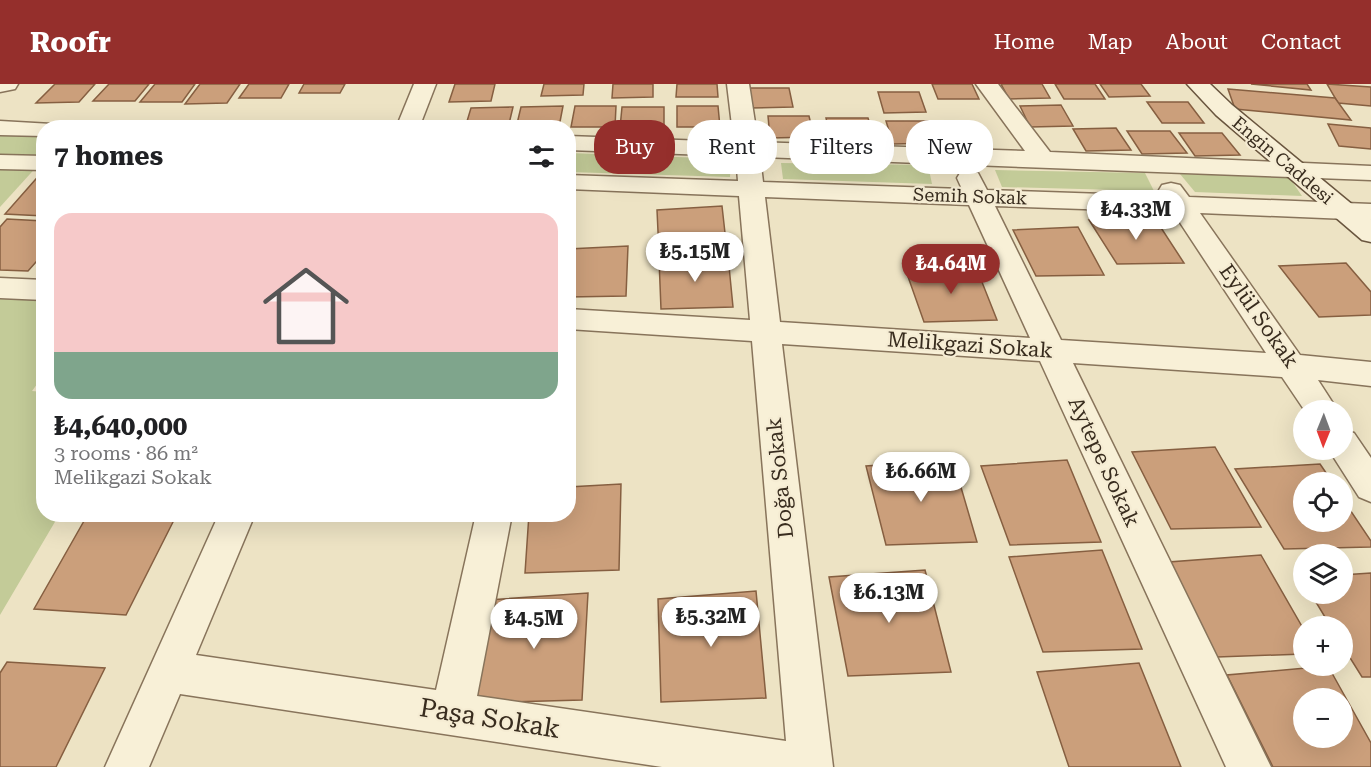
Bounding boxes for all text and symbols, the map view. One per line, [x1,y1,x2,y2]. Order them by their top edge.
text: Roofr [30,26,111,59]
text: Home [994,30,1055,54]
text: Map [1088,30,1133,54]
text: About [1166,30,1228,54]
text: Contact [1261,30,1341,54]
street label: Engin Caddesi [1228,112,1338,208]
chip: Buy [594,120,675,174]
chip: Rent [687,120,777,174]
chip: Filters [789,120,894,174]
chip: New [906,120,993,174]
icon: filters [525,140,558,173]
text: 7 homes [54,141,163,171]
street label: Semih Sokak [913,184,1027,208]
pin: ₺4.33M [1087,190,1185,241]
text: ₺4.33M [1101,197,1171,221]
pin: ₺5.15M [646,232,744,283]
text: ₺5.15M [660,239,730,263]
pin: ₺4.64M [902,244,1000,295]
text: ₺4.64M [916,251,986,275]
icon: home [252,252,360,360]
street label: Eylül Sokak [1215,260,1303,372]
street label: Melikgazi Sokak [886,327,1054,363]
street label: Aytepe Sokak [1063,393,1145,531]
north arrow [1293,400,1353,460]
map controls [1293,400,1353,748]
text: ₺4,640,000 [54,411,187,441]
street label: Doğa Sokak [762,417,798,539]
text: 3 rooms · 86 m² [54,441,198,465]
pin: ₺6.66M [872,452,970,503]
text: ₺6.66M [886,459,956,483]
text: Melikgazi Sokak [54,465,212,489]
button: locate [1293,472,1353,532]
button: layers [1293,544,1353,604]
pin: ₺6.13M [840,573,938,624]
text: ₺6.13M [854,580,924,604]
pin: ₺5.32M [662,597,760,648]
pin: ₺4.5M [492,599,576,650]
text: ₺5.32M [676,604,746,628]
text: ₺4.5M [504,606,564,630]
button: + [1293,616,1353,676]
button: − [1293,688,1353,748]
street label: Paşa Sokak [418,692,562,744]

